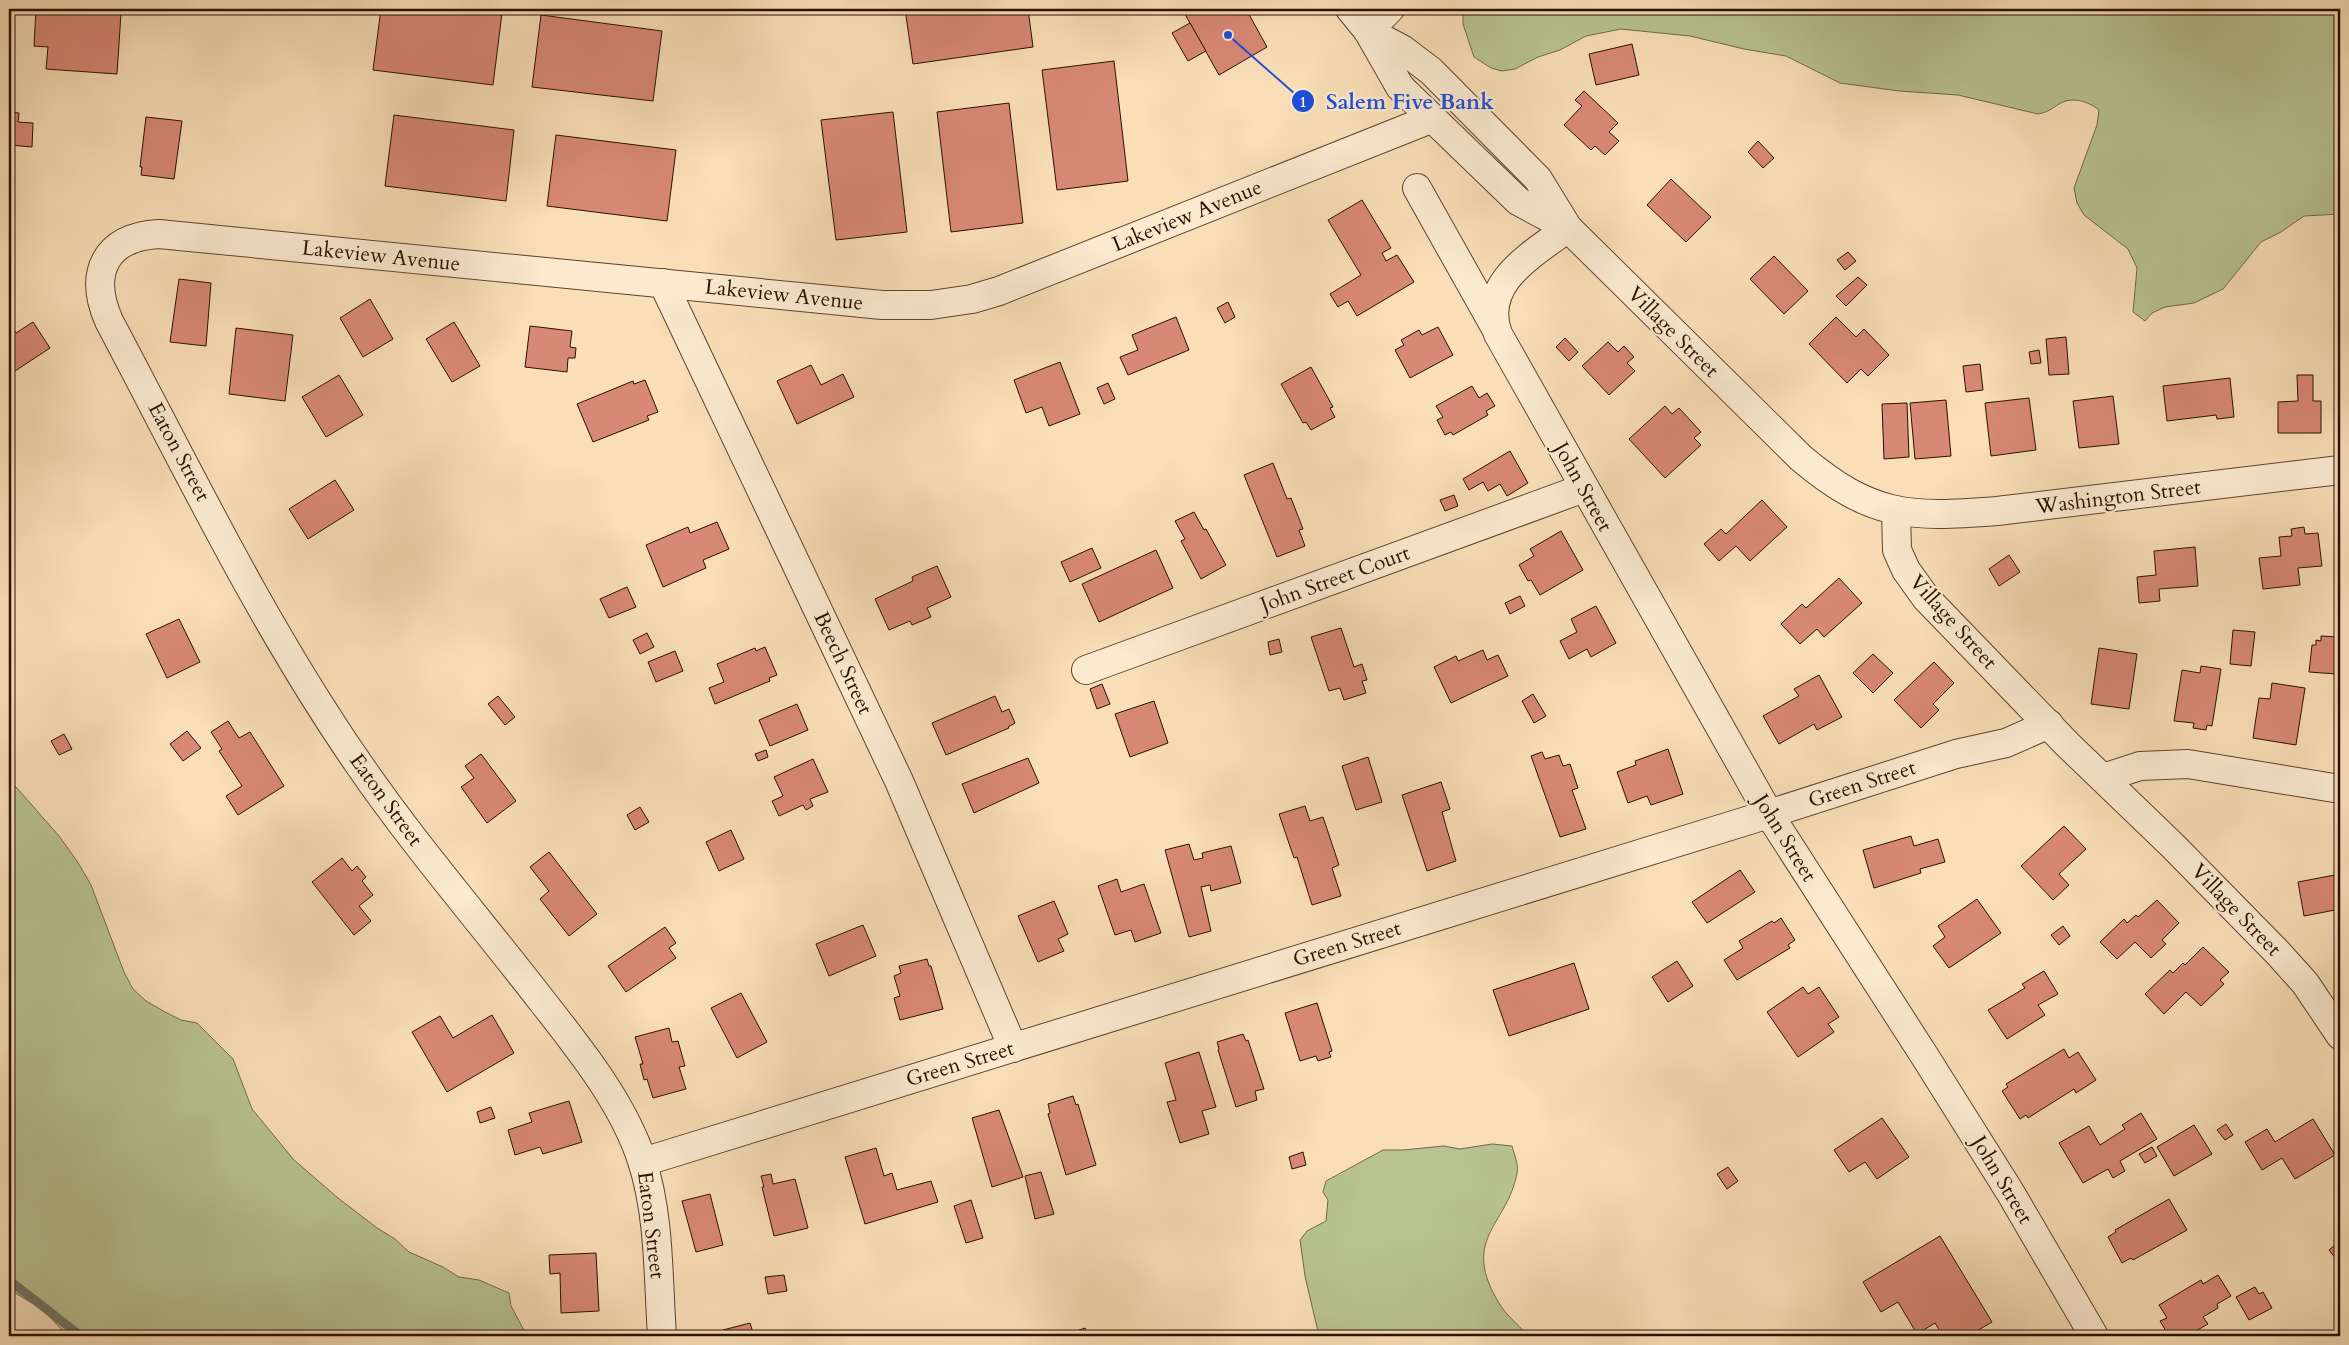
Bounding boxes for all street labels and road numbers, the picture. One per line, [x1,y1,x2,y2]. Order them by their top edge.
street label: Lakeview Avenue [1108,173,1266,259]
street label: Lakeview Avenue [300,233,462,279]
street label: Lakeview Avenue [703,272,865,318]
street label: Village Street [1621,280,1725,384]
street label: Eaton Street [141,397,217,507]
street label: John Street [1545,434,1620,537]
street label: Washington Street [2033,472,2203,522]
street label: John Street Court [1253,538,1414,620]
street label: Village Street [1903,568,2004,676]
street label: Beech Street [806,607,880,720]
street label: Eaton Street [342,748,430,853]
street label: Green Street [1805,753,1920,815]
street label: John Street [1745,786,1823,888]
street label: Village Street [2184,857,2288,963]
street label: Green Street [1289,914,1405,974]
street label: Green Street [902,1034,1018,1094]
street label: John Street [1963,1128,2040,1230]
street label: Eaton Street [630,1170,672,1281]

